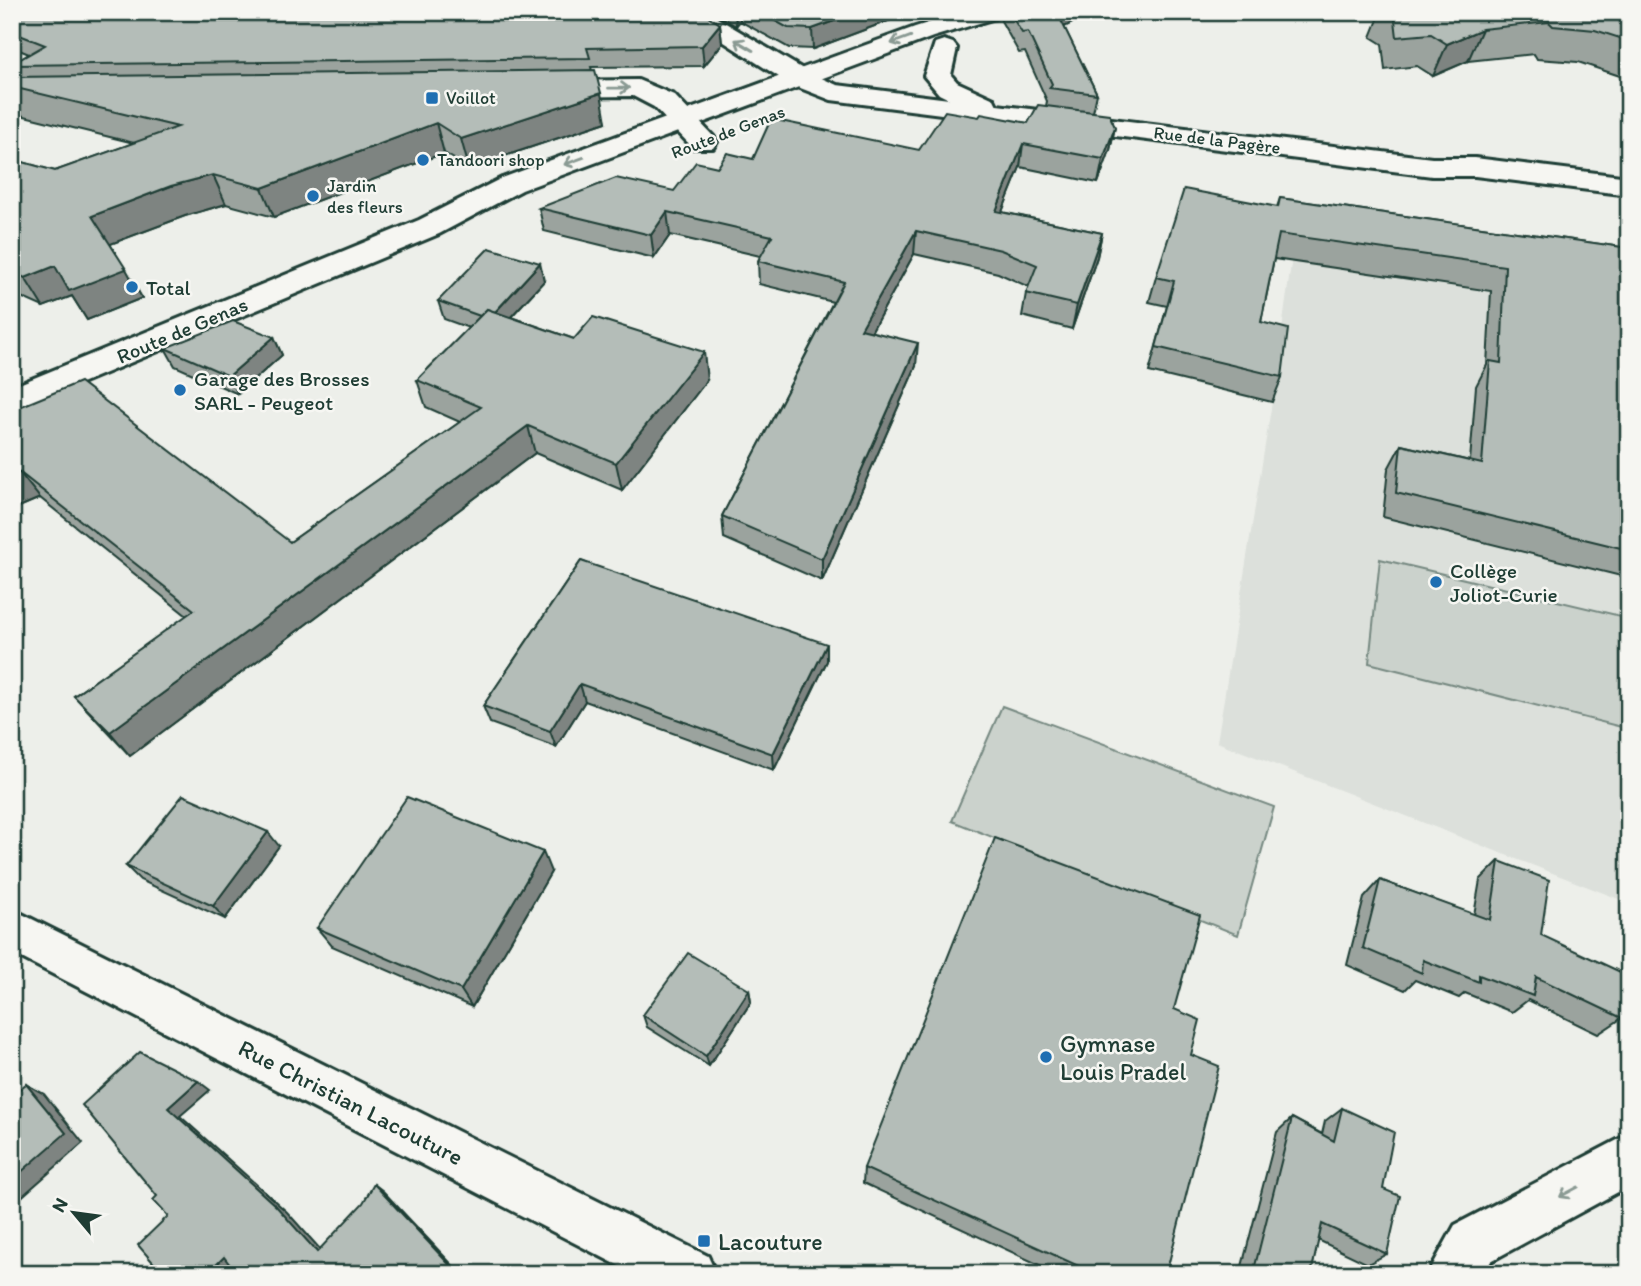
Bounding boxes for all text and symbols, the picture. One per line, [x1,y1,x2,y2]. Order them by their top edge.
one-way arrow [891,35,913,47]
one-way arrow [734,38,754,52]
one-way arrow [608,82,631,95]
place label: Voillot [446,87,496,109]
marker: Voillot [424,90,440,106]
street label: Route de Genas [668,100,788,164]
street label: Rue de la Pagère [1152,121,1282,159]
place label: Tandoori shop [437,149,544,171]
marker: Tandoori shop [415,152,431,168]
one-way arrow [564,156,586,169]
place label: Jardin des fleurs [327,175,403,218]
marker: Jardin des fleurs [305,188,321,204]
place label: Total [146,275,191,300]
marker: Total [124,279,140,295]
street label: Route de Genas [113,291,251,369]
place label: Garage des Brosses SARL - Peugeot [194,366,370,415]
marker: Garage des Brosses SARL - Peugeot [172,382,188,398]
place label: Collège Joliot-Curie [1450,558,1558,607]
marker: Collège Joliot-Curie [1428,574,1444,590]
place label: Gymnase Louis Pradel [1060,1029,1186,1086]
street label: Rue Christian Lacouture [234,1033,468,1171]
marker: Gymnase Louis Pradel [1038,1049,1054,1065]
north arrow [38,1178,108,1248]
one-way arrow [1559,1185,1579,1199]
text: N [46,1194,73,1216]
place label: Lacouture [718,1227,823,1256]
marker: Lacouture [696,1233,712,1249]

